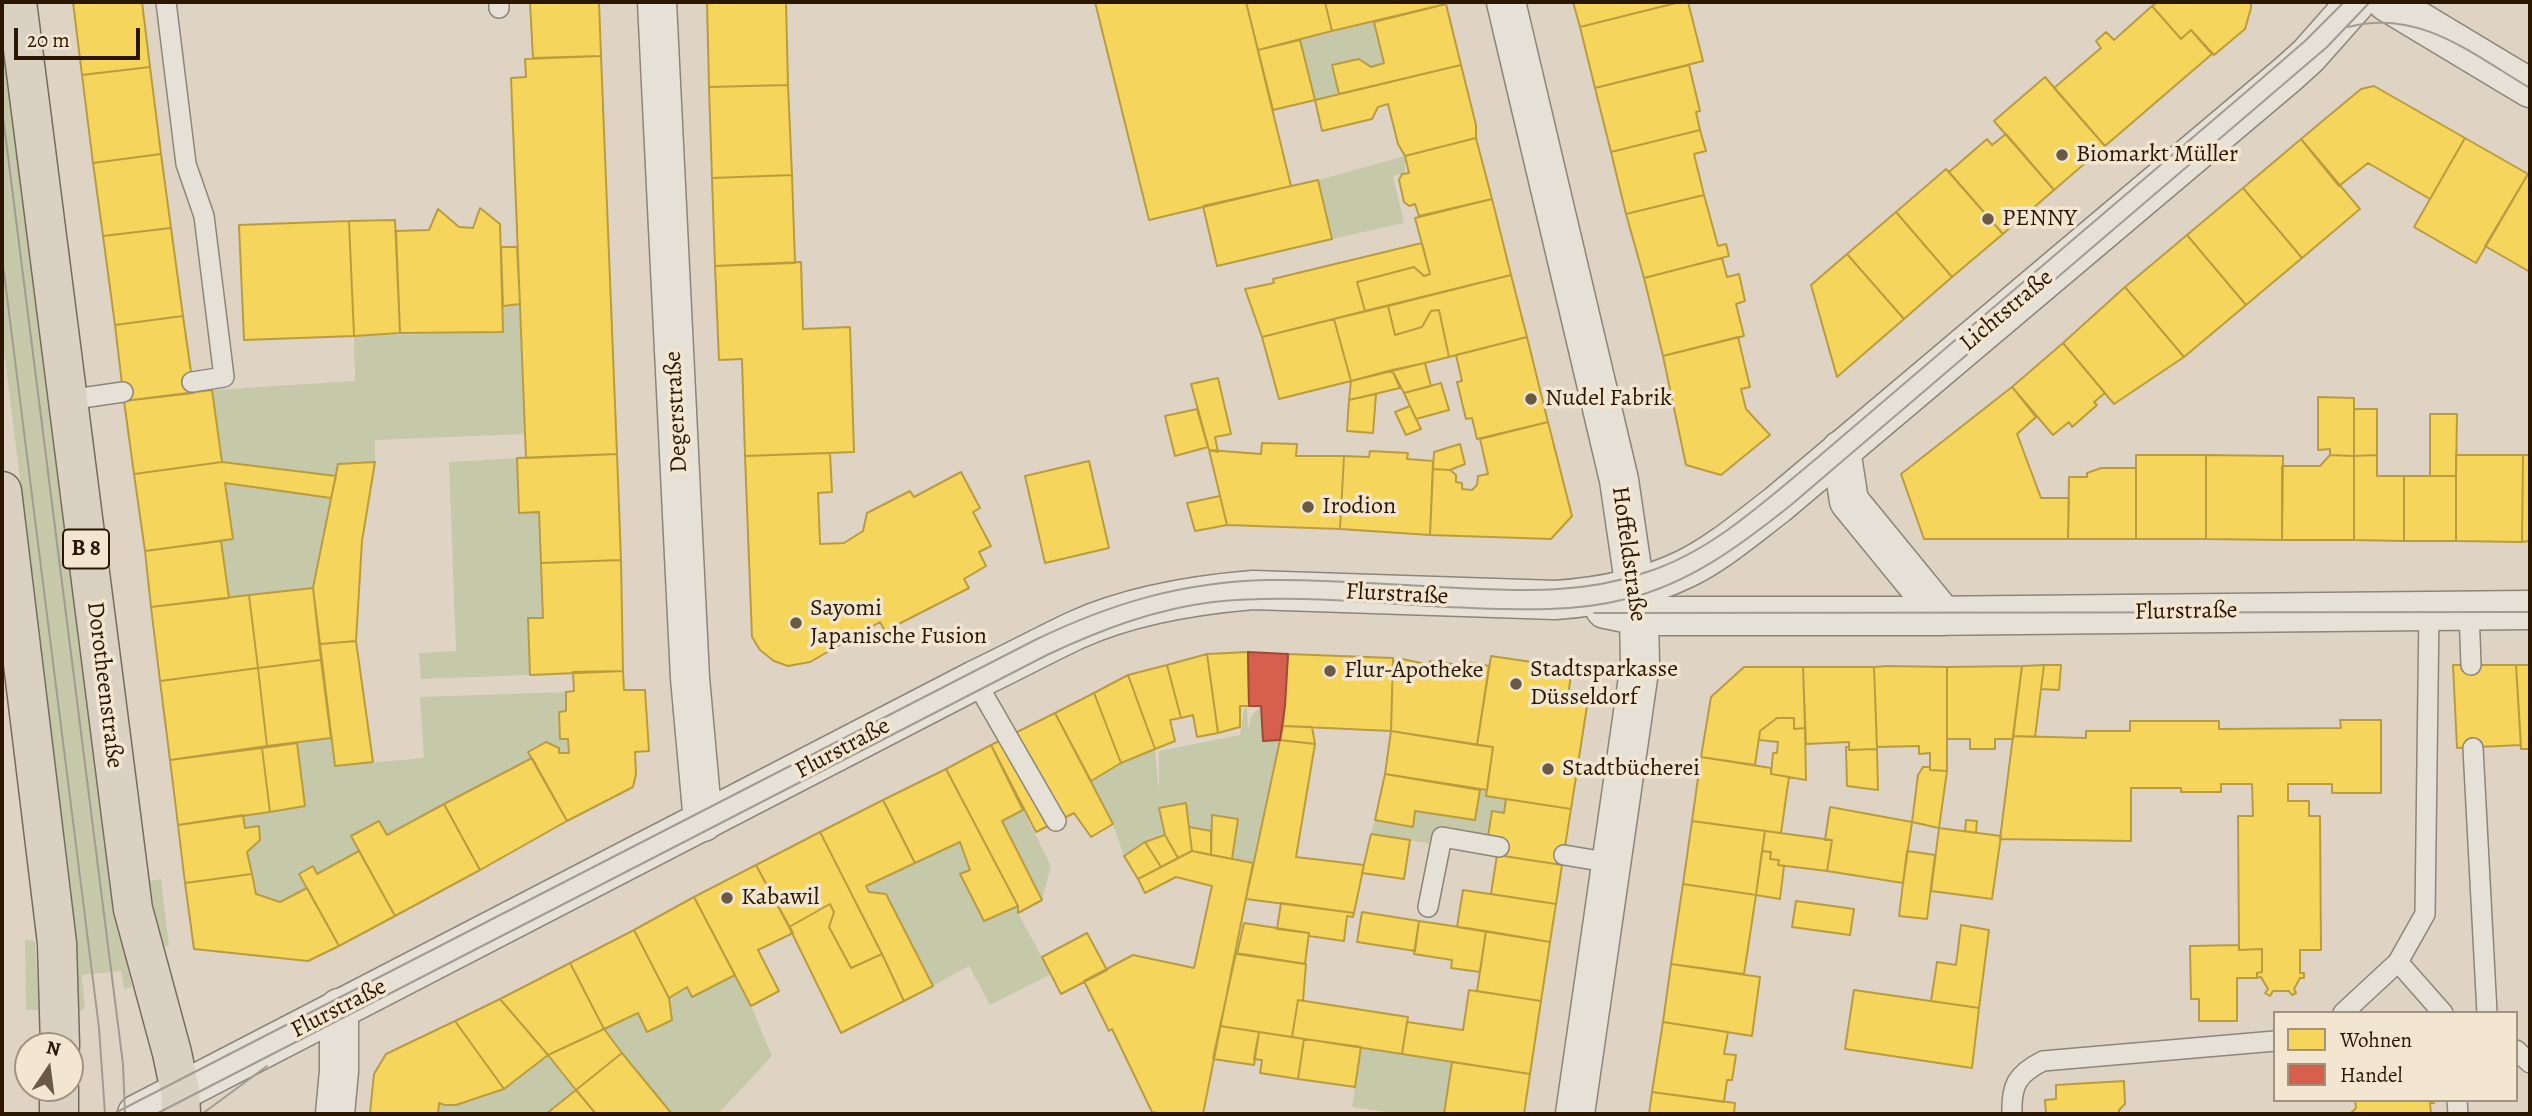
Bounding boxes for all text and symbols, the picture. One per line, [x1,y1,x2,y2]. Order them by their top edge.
scale bar [18,14,144,58]
text: 20 m [27,26,70,54]
place label: Biomarkt Müller [2076,141,2238,169]
marker: Biomarkt Müller [2054,147,2070,163]
place label: PENNY [2002,205,2077,233]
marker: PENNY [1980,211,1996,227]
street label: Lichtstraße [1955,264,2059,358]
street label: Degerstraße [659,350,695,474]
place label: Nudel Fabrik [1545,385,1672,413]
marker: Nudel Fabrik [1523,391,1539,407]
street label: Hoffeldstraße [1604,484,1652,624]
place label: Irodion [1322,493,1396,521]
marker: Irodion [1300,499,1316,515]
road number: B 8 [63,530,109,568]
street label: Flurstraße [1345,578,1449,612]
place label: Sayomi Japanische Fusion [810,595,987,651]
street label: Flurstraße [2134,597,2238,627]
street label: Dorotheenstraße [79,600,129,770]
marker: Sayomi Japanische Fusion [788,615,804,631]
place label: Stadtsparkasse Düsseldorf [1530,656,1678,712]
place label: Flur-Apotheke [1344,657,1484,685]
marker: Flur-Apotheke [1322,663,1338,679]
marker: Stadtsparkasse Düsseldorf [1508,676,1524,692]
street label: Flurstraße [791,712,895,786]
place label: Stadtbücherei [1562,755,1700,783]
marker: Stadtbücherei [1540,761,1556,777]
place label: Kabawil [741,884,819,912]
marker: Kabawil [719,890,735,906]
street label: Flurstraße [287,973,391,1045]
legend [2273,1011,2518,1102]
text: Wohnen [2340,1026,2412,1054]
north arrow [14,1032,84,1102]
text: N [44,1034,63,1063]
text: Handel [2340,1061,2403,1089]

